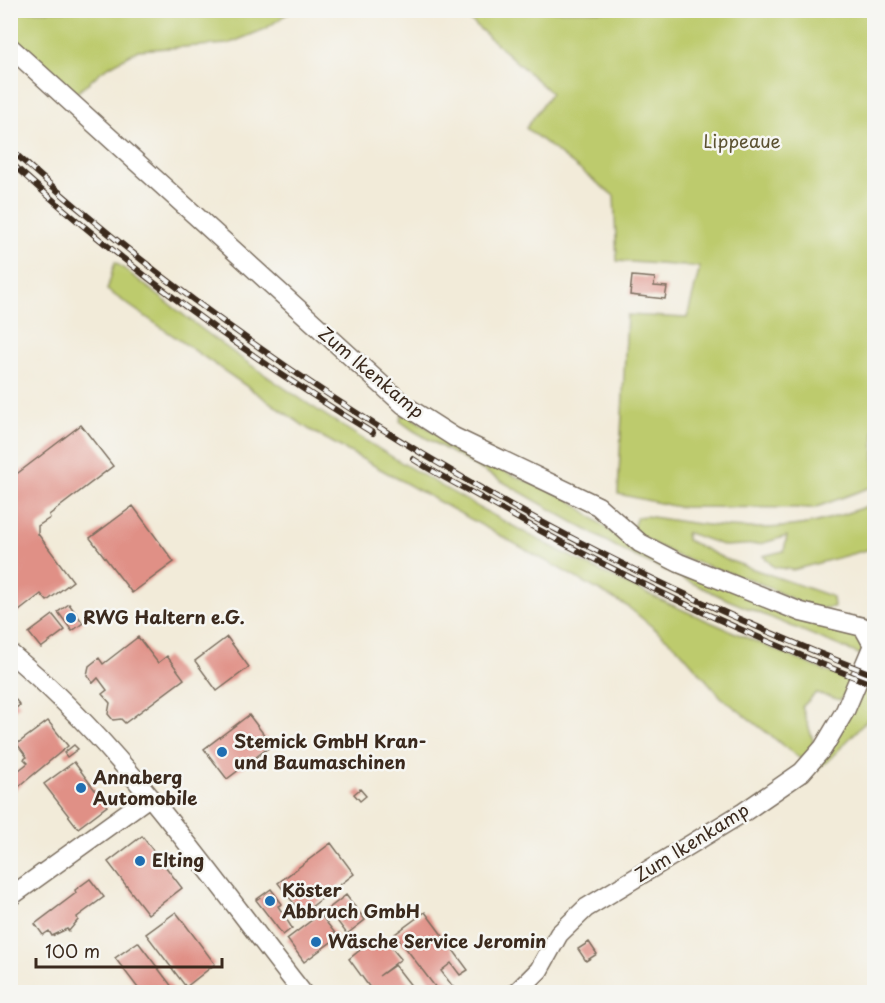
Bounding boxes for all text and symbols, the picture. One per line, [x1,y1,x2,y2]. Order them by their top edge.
park label: Lippeaue [703,127,781,154]
street label: Zum Ikenkamp [313,320,431,424]
place label: RWG Haltern e.G. [83,603,245,630]
marker: RWG Haltern e.G. [64,611,78,625]
place label: Stemick GmbH Kran- und Baumaschinen [234,727,427,775]
marker: Stemick GmbH Kran- und Baumaschinen [215,745,229,759]
place label: Annaberg Automobile [92,763,197,811]
marker: Annaberg Automobile [74,781,88,795]
street label: Zum Ikenkamp [629,796,754,888]
place label: Elting [152,846,204,873]
marker: Elting [133,854,147,868]
place label: Köster Abbruch GmbH [281,876,420,924]
marker: Köster Abbruch GmbH [263,894,277,908]
place label: Wäsche Service Jeromin [328,927,546,954]
scale bar [36,931,222,969]
marker: Wäsche Service Jeromin [309,935,323,949]
text: 100 m [45,937,100,964]

